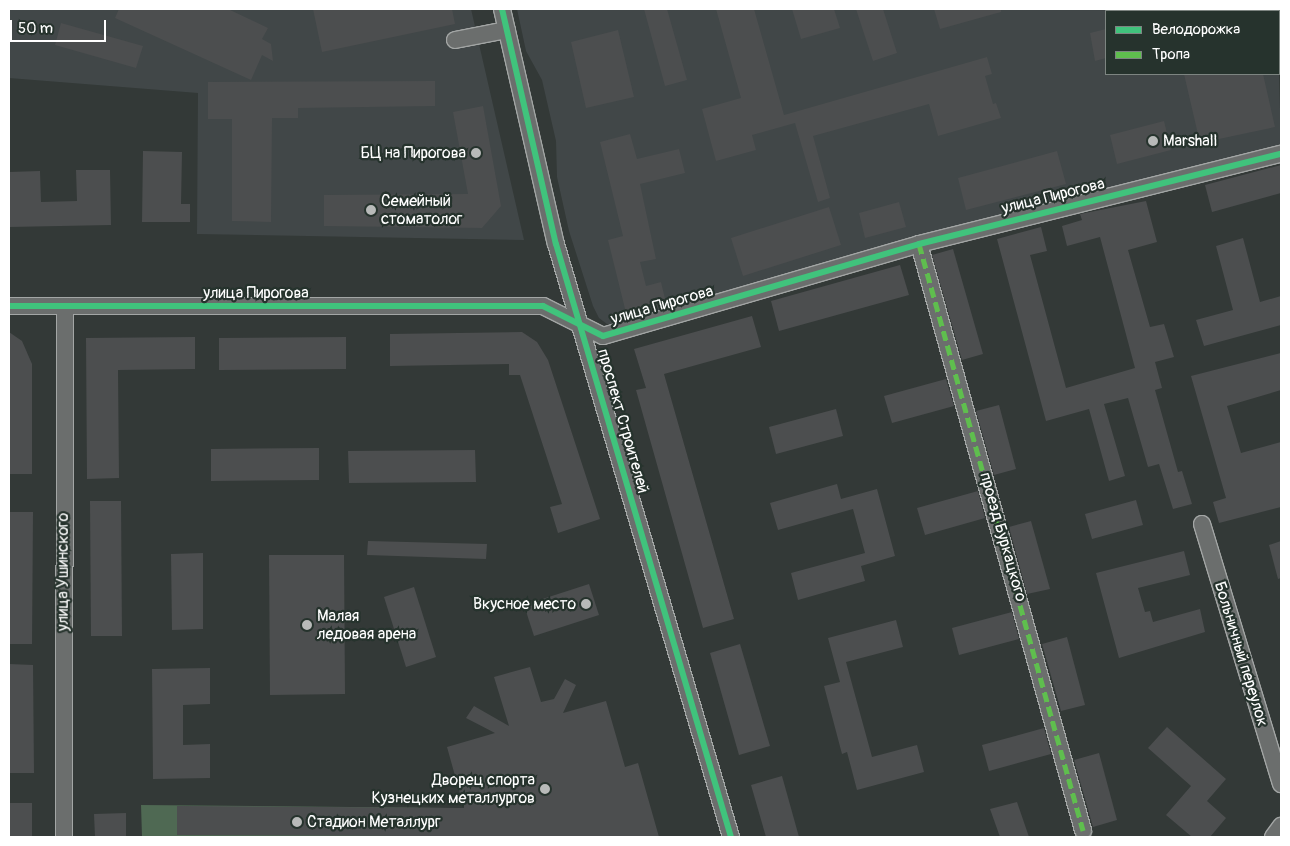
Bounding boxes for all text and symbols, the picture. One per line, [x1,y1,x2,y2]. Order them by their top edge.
scale bar [12,10,109,42]
legend [1105,10,1280,75]
text: 50 m [18,19,53,38]
text: Велодорожка [1152,20,1240,39]
text: Тропа [1152,45,1190,64]
place label: Marshall [1163,131,1217,151]
marker: Marshall [1147,135,1159,147]
place label: БЦ на Пирогова [360,143,466,163]
marker: БЦ на Пирогова [470,147,482,159]
street label: улица Пирогова [999,174,1107,218]
place label: Семейный стоматолог [381,191,462,229]
marker: Семейный стоматолог [365,204,377,216]
street label: улица Пирогова [609,281,715,329]
street label: улица Пирогова [203,283,309,303]
street label: проспект Строителей [593,347,653,495]
street label: проезд Буркацкого [975,470,1031,604]
street label: улица Ушинского [53,513,73,631]
street label: Больничный переулок [1210,579,1272,729]
place label: Вкусное место [473,594,576,614]
marker: Вкусное место [580,598,592,610]
place label: Малая ледовая арена [317,606,416,644]
marker: Малая ледовая арена [301,619,313,631]
place label: Дворец спорта Кузнецких металлургов [371,770,535,808]
marker: Дворец спорта Кузнецких металлургов [539,783,551,795]
place label: Стадион Металлург [307,812,441,832]
marker: Стадион Металлург [291,816,303,828]

